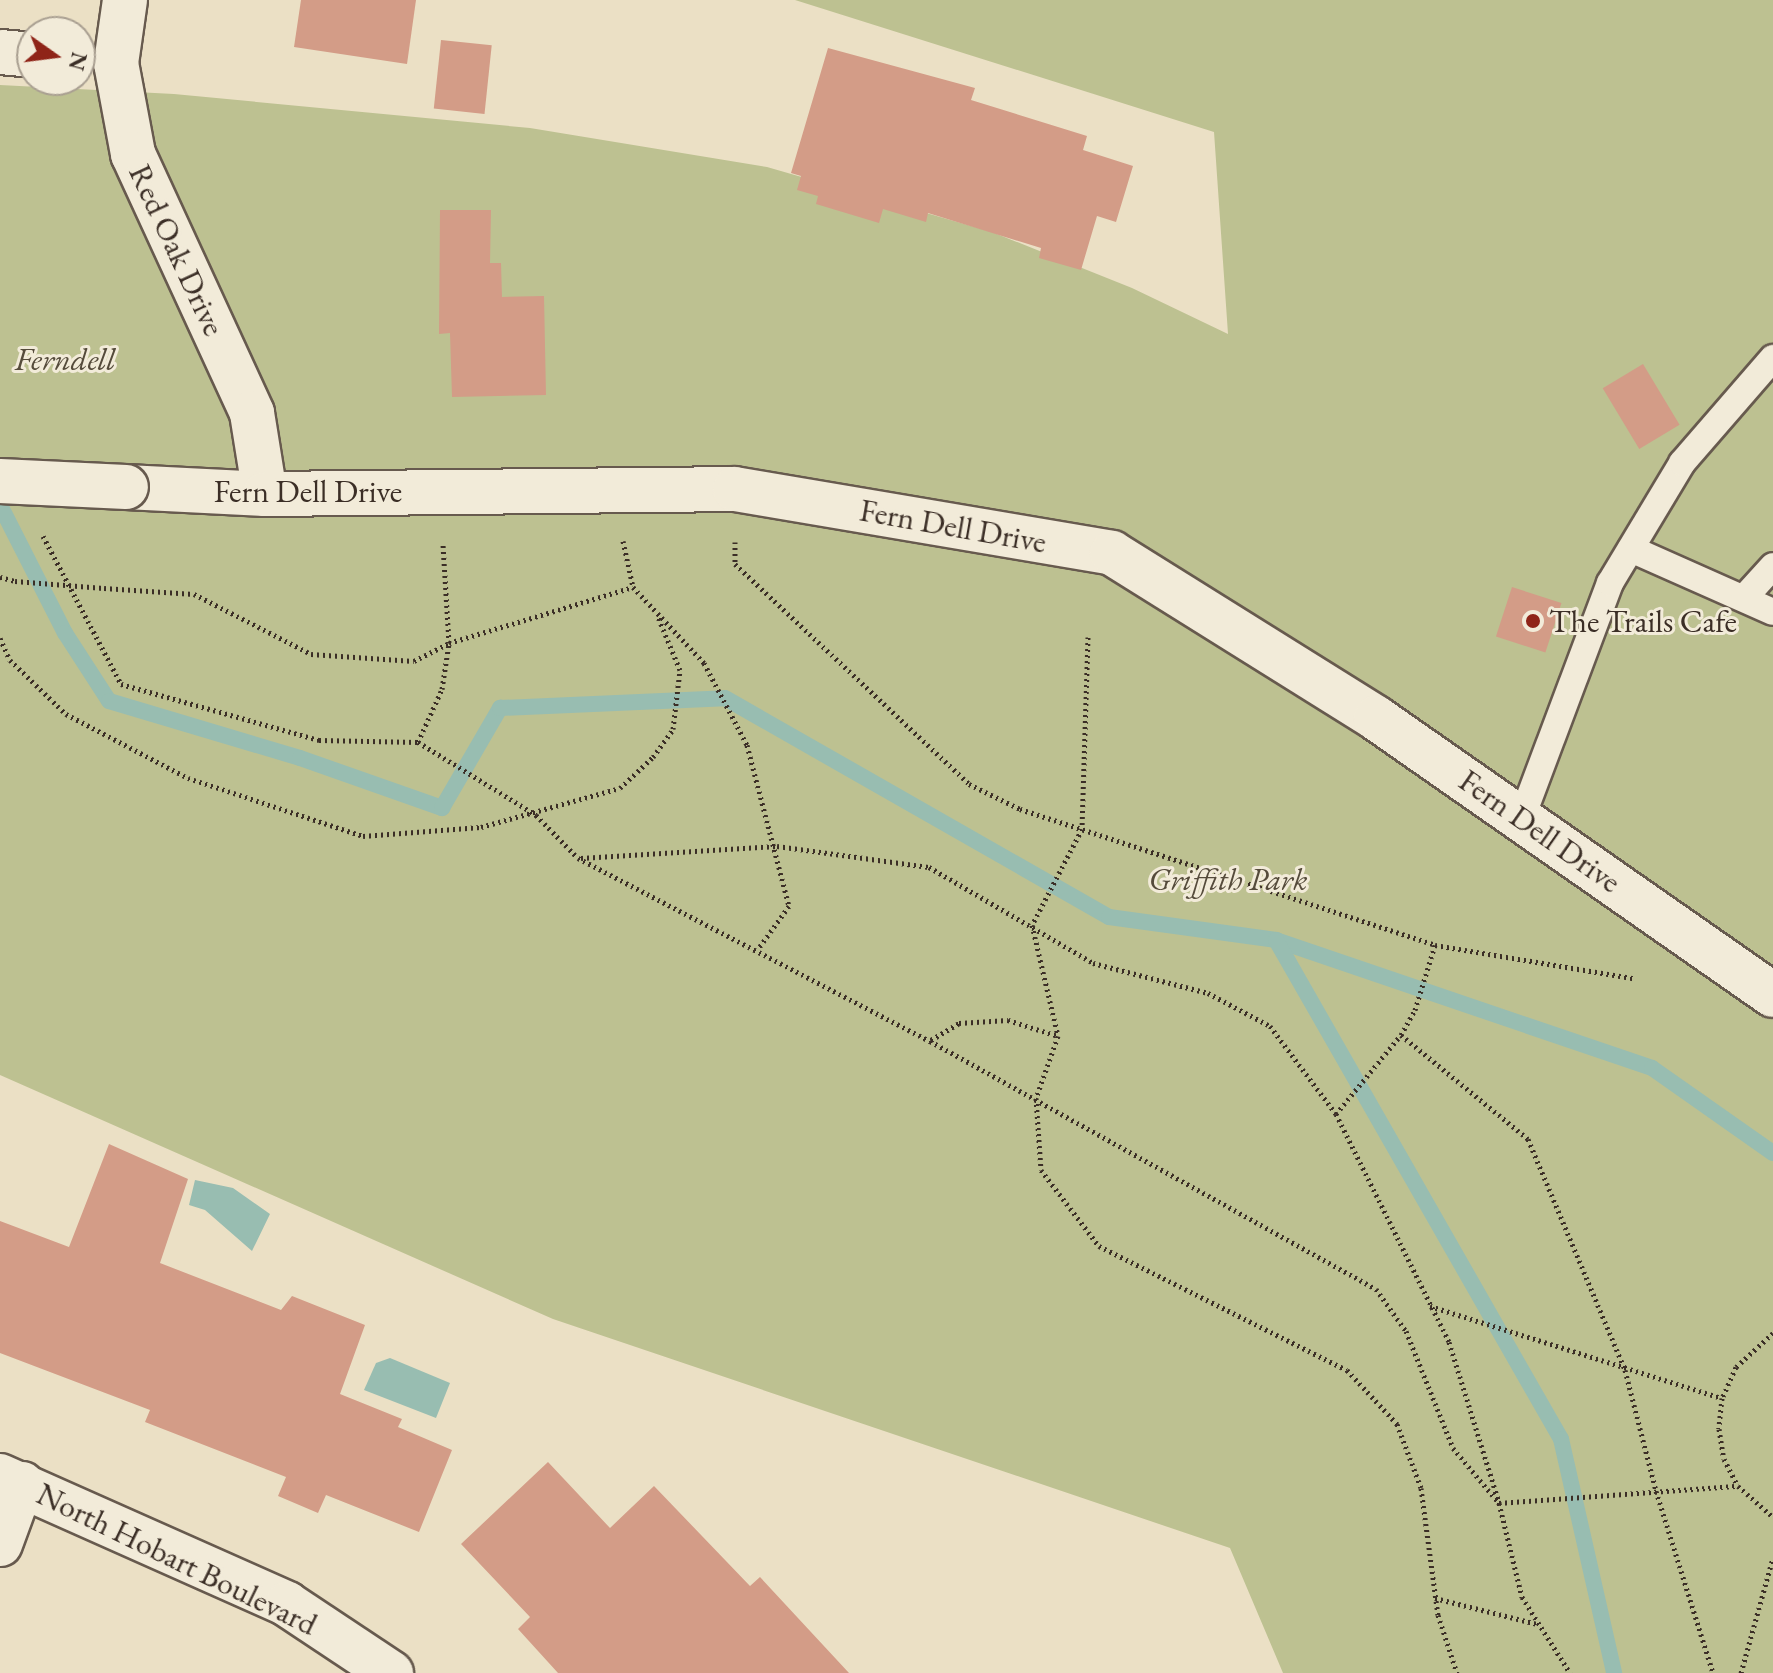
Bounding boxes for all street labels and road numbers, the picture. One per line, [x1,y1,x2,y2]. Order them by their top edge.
street label: Red Oak Drive [121,158,233,342]
street label: Fern Dell Drive [214,472,402,510]
street label: Fern Dell Drive [857,491,1049,561]
street label: Fern Dell Drive [1452,761,1628,901]
street label: North Hobart Boulevard [31,1474,323,1644]

